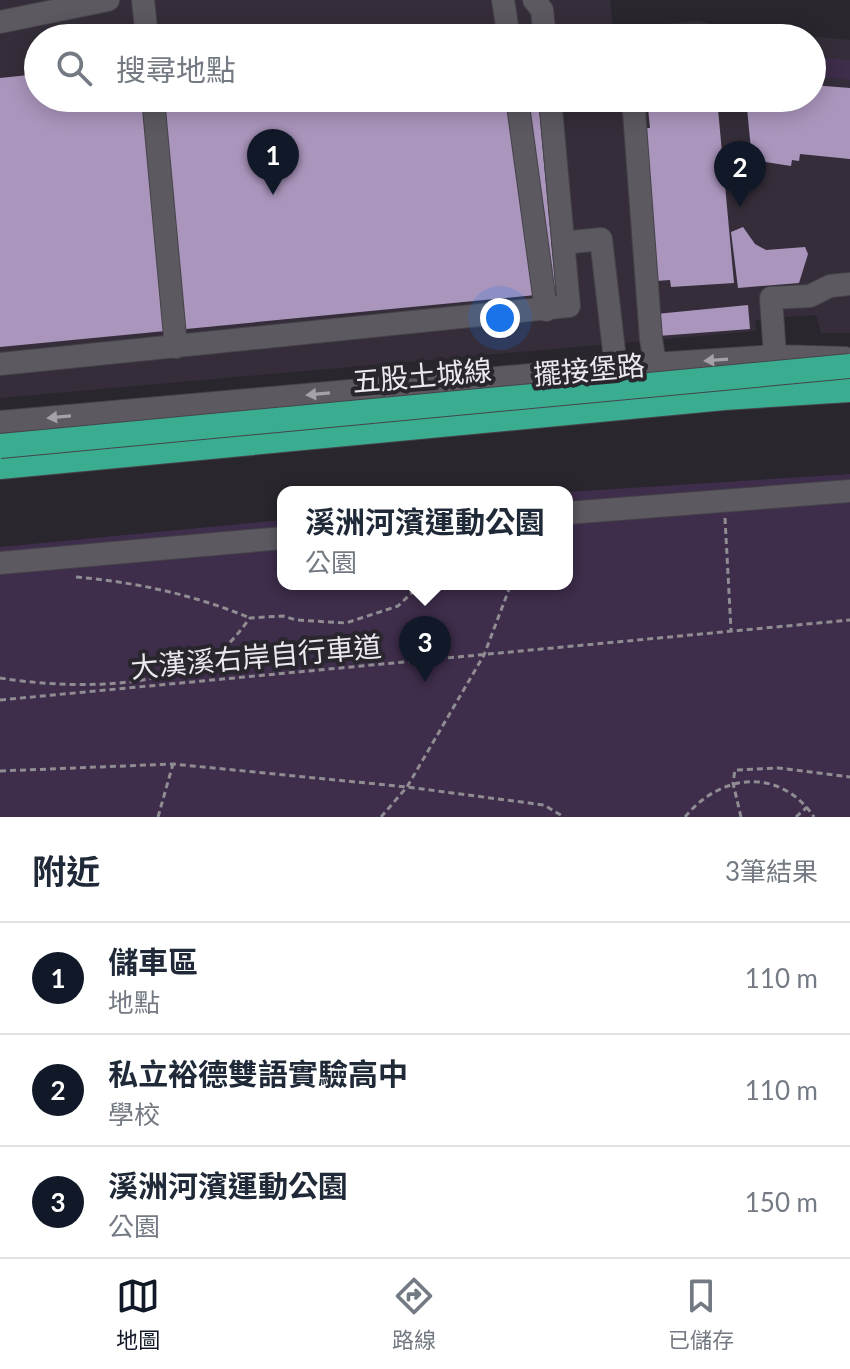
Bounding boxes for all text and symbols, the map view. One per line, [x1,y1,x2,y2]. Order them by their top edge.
search box [24,24,826,112]
icon: search [52,46,96,90]
text: 搜尋地點 [116,51,236,87]
pin: 1 [247,129,299,195]
pin: 2 [714,141,766,207]
your location [480,298,520,338]
street label: 擺接堡路 [532,347,646,391]
street label: 五股土城線 [351,352,493,398]
one-way arrow [703,354,728,367]
one-way arrow [305,388,330,401]
one-way arrow [46,410,71,423]
popup [277,486,573,590]
text: 溪洲河濱運動公園 [305,503,545,539]
text: 公園 [305,546,357,578]
pin: 3 [399,616,451,682]
street label: 大漢溪右岸自行車道 [129,628,383,684]
text: 附近 [32,850,100,891]
text: 3筆結果 [725,855,818,887]
text: 儲車區 [108,943,198,979]
text: 1 [50,962,66,994]
text: 110 m [745,962,818,994]
text: 地點 [108,986,160,1018]
text: 私立裕德雙語實驗高中 [108,1055,408,1091]
text: 2 [50,1074,66,1106]
text: 110 m [745,1074,818,1106]
text: 學校 [108,1098,160,1130]
text: 溪洲河濱運動公園 [108,1167,348,1203]
text: 3 [50,1186,66,1218]
text: 150 m [745,1186,818,1218]
text: 公園 [108,1210,160,1242]
tab: 地圖 [116,1274,160,1354]
tab: 路線 [392,1274,436,1354]
tab: 已儲存 [668,1274,734,1354]

